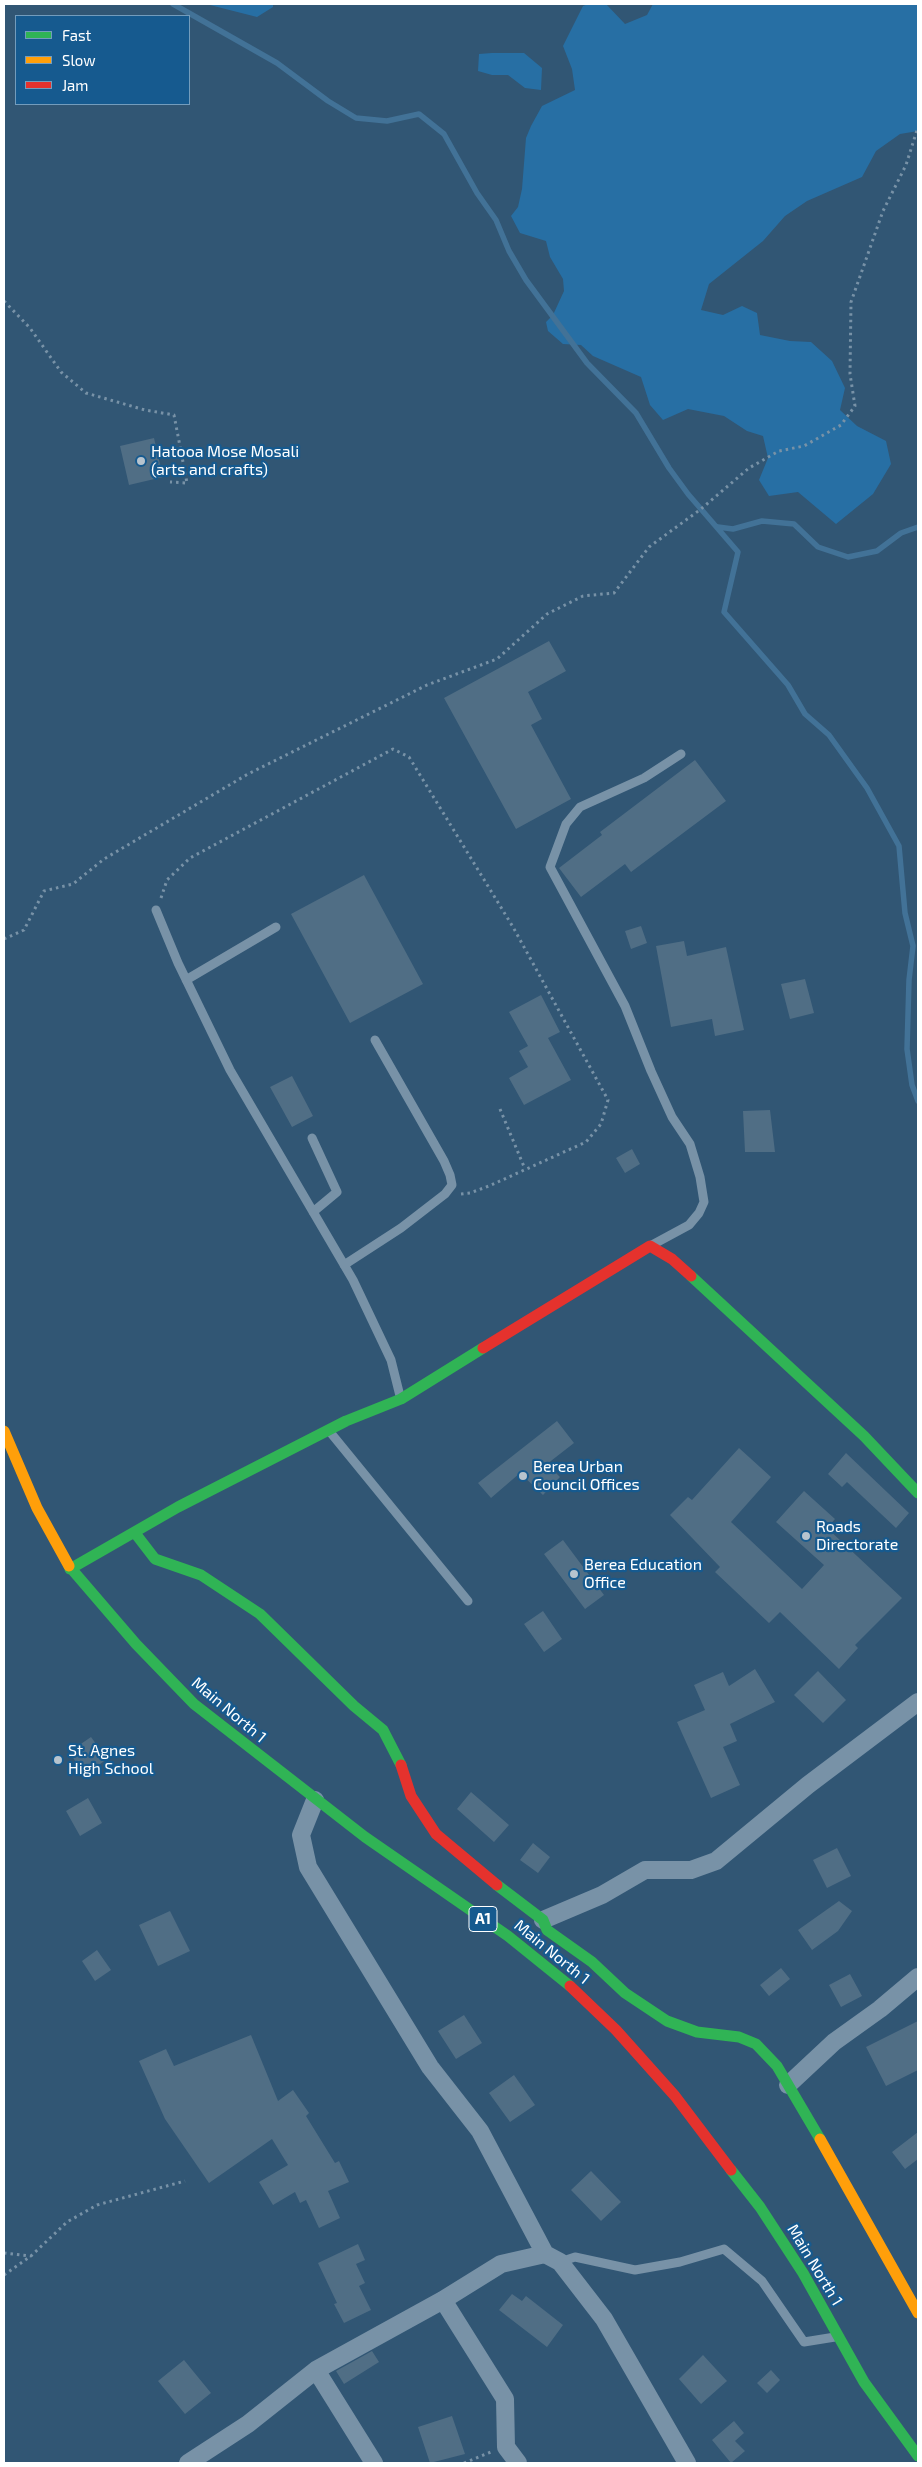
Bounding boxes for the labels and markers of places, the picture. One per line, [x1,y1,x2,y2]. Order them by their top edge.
place label: Hatooa Mose Mosali (arts and crafts) [151,442,299,480]
marker: Hatooa Mose Mosali (arts and crafts) [135,455,147,467]
place label: Berea Urban Council Offices [533,1457,640,1495]
marker: Berea Urban Council Offices [517,1470,529,1482]
place label: Roads Directorate [816,1517,898,1555]
marker: Roads Directorate [800,1530,812,1542]
place label: Berea Education Office [584,1555,702,1593]
marker: Berea Education Office [568,1568,580,1580]
place label: St. Agnes High School [68,1741,153,1779]
marker: St. Agnes High School [52,1754,64,1766]

